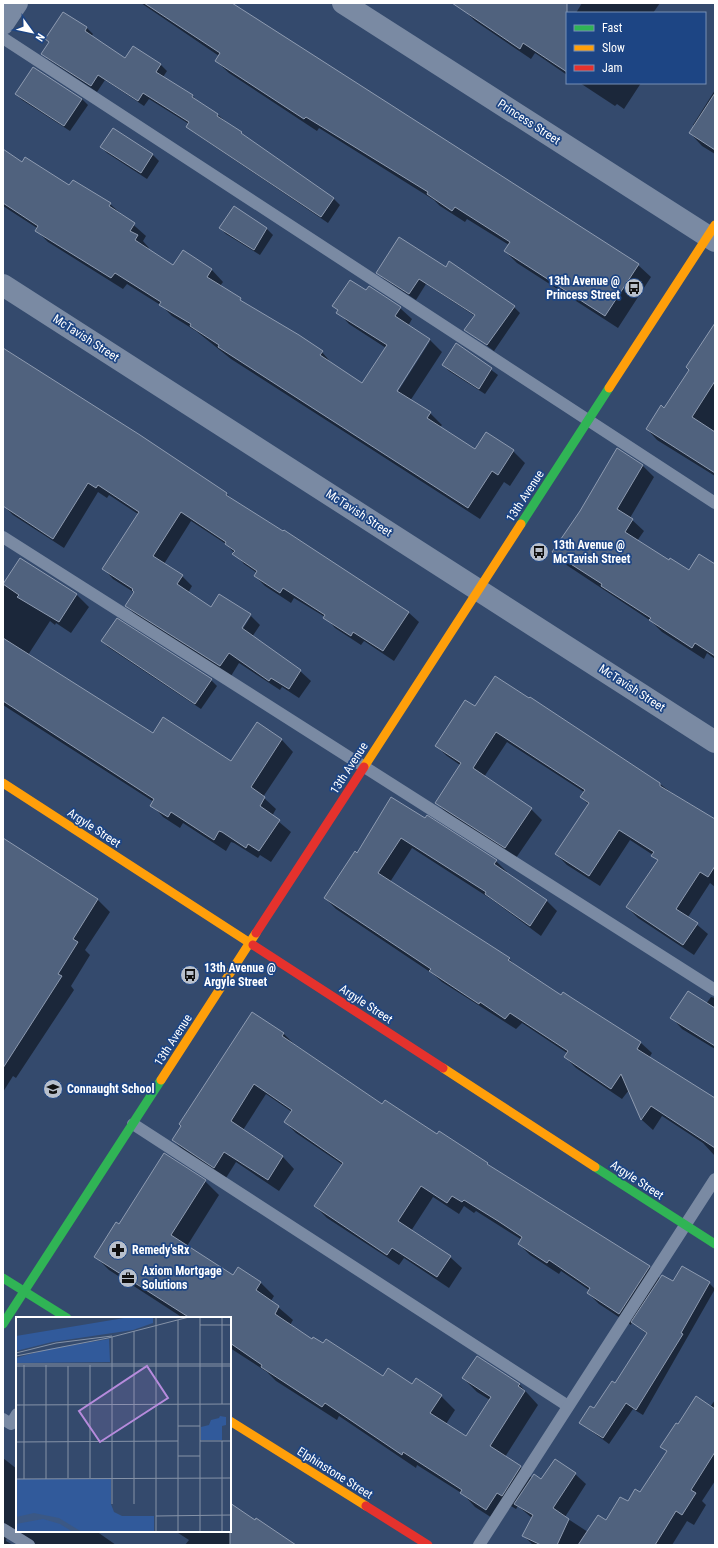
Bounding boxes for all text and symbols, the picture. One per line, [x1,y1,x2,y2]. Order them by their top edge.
north arrow [12,12,52,52]
legend [566,12,706,84]
text: Fast [602,21,623,35]
text: N [33,31,47,44]
text: Slow [602,41,625,55]
text: Jam [602,61,623,75]
street label: Princess Street [495,97,563,148]
place label: 13th Avenue @ Princess Street [546,274,620,302]
bus stop icon: 13th Avenue @ Princess Street [623,277,645,299]
street label: McTavish Street [50,311,122,365]
street label: 13th Avenue [503,467,547,524]
street label: McTavish Street [323,486,395,540]
place label: 13th Avenue @ McTavish Street [553,538,631,566]
bus stop icon: 13th Avenue @ McTavish Street [528,541,550,563]
street label: McTavish Street [596,661,668,715]
street label: 13th Avenue [327,739,371,796]
street label: Argyle Street [65,806,124,851]
place label: 13th Avenue @ Argyle Street [204,961,276,989]
bus stop icon: 13th Avenue @ Argyle Street [179,964,201,986]
street label: Argyle Street [337,982,396,1027]
street label: 13th Avenue [151,1011,195,1068]
school or university icon: Connaught School [42,1078,64,1100]
place label: Connaught School [67,1082,154,1096]
street label: Argyle Street [608,1158,667,1203]
pharmacy icon: Remedy'sRx [107,1239,129,1261]
place label: Remedy'sRx [132,1243,190,1257]
place label: Axiom Mortgage Solutions [142,1264,222,1292]
office icon: Axiom Mortgage Solutions [117,1267,139,1289]
inset map [16,1317,231,1532]
street label: Elphinstone Street [295,1444,376,1502]

